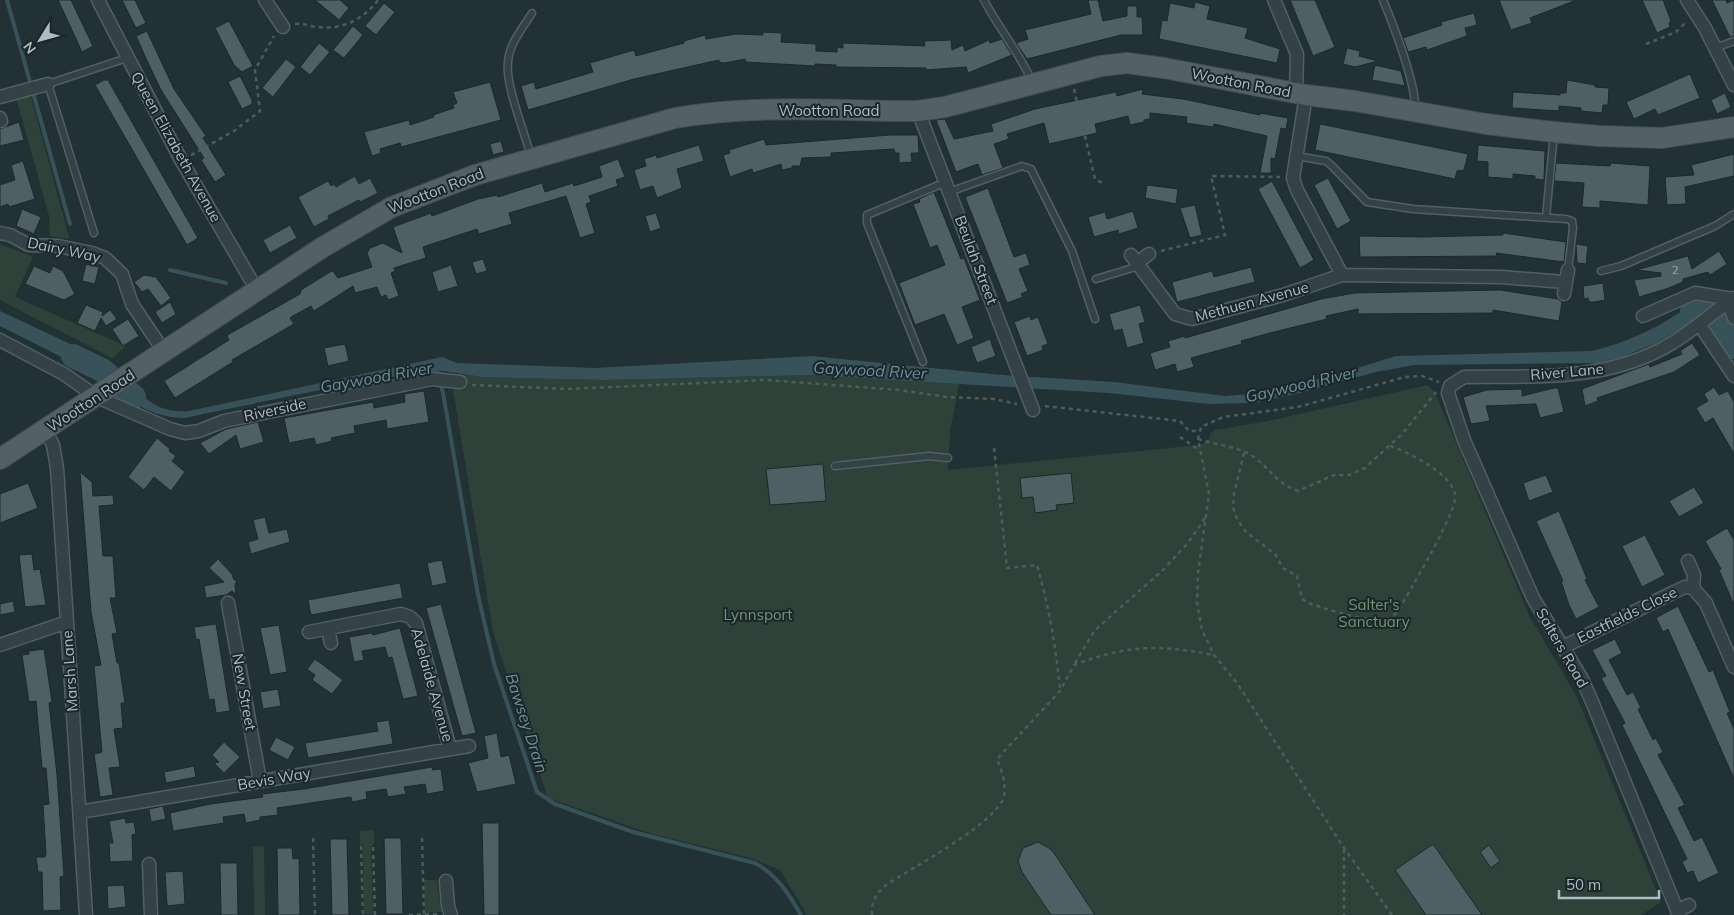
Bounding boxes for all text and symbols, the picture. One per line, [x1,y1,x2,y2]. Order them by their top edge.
north arrow [15,15,65,65]
text: N [19,38,40,57]
street label: Wootton Road [1190,64,1293,101]
street label: Queen Elizabeth Avenue [127,68,226,225]
street label: Wootton Road [778,101,880,120]
street label: Wootton Road [385,164,486,218]
street label: Beulah Street [951,213,1002,307]
street label: Dairy Way [26,232,102,267]
house number: 2 [1671,262,1679,277]
street label: Methuen Avenue [1193,277,1311,326]
water label: Gaywood River [318,357,435,397]
water label: Gaywood River [813,357,928,383]
street label: River Lane [1530,359,1604,384]
water label: Gaywood River [1243,361,1360,407]
street label: Wootton Road [43,365,138,436]
street label: Riverside [242,394,308,425]
street label: Eastfields Close [1574,582,1680,647]
park label: Salter's Sanctuary [1338,595,1410,631]
park label: Lynnsport [723,605,793,624]
street label: Salters Road [1532,605,1593,691]
street label: Adelaide Avenue [407,626,458,744]
street label: Marsh Lane [57,630,82,712]
street label: New Street [228,652,261,732]
water label: Bawsey Drain [501,671,553,775]
street label: Bevis Way [236,763,312,794]
scale bar [1559,868,1659,900]
text: 50 m [1566,875,1601,894]

